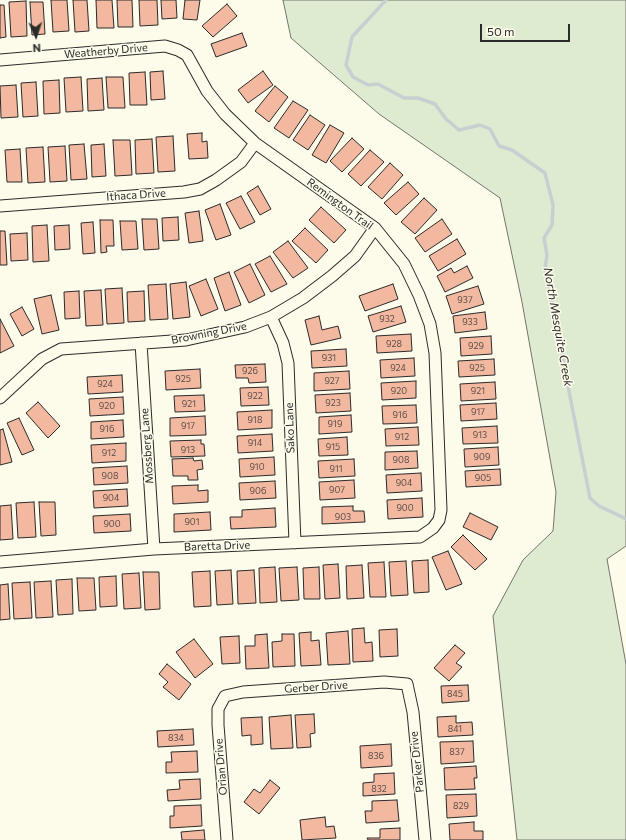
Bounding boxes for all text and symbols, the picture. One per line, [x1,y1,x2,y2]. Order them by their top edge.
north arrow [16,16,56,56]
scale bar [482,16,572,42]
text: 50 m [487,24,515,38]
street label: Weatherby Drive [64,41,148,61]
text: N [32,42,41,55]
street label: Remington Trail [304,176,376,232]
street label: Ithaca Drive [106,186,166,204]
water label: North Mesquite Creek [540,266,576,388]
house number: 937 [457,295,473,305]
house number: 932 [379,314,395,324]
house number: 933 [462,317,478,327]
street label: Browning Drive [170,319,248,347]
house number: 928 [386,339,402,349]
house number: 929 [468,341,484,351]
house number: 931 [322,353,336,363]
house number: 924 [390,363,406,373]
house number: 925 [469,363,485,373]
house number: 926 [242,366,258,376]
house number: 925 [175,374,191,384]
house number: 927 [324,376,340,386]
house number: 924 [97,379,113,389]
house number: 920 [391,386,407,396]
house number: 921 [471,386,485,396]
house number: 922 [247,391,263,401]
house number: 923 [325,398,341,408]
house number: 921 [182,399,196,409]
house number: 920 [99,401,115,411]
street label: Sako Lane [283,402,297,454]
house number: 917 [471,407,485,417]
street label: Mossberg Lane [138,408,156,484]
house number: 916 [393,410,407,420]
house number: 918 [248,415,262,425]
house number: 919 [328,419,342,429]
house number: 917 [181,421,195,431]
house number: 916 [100,424,114,434]
house number: 913 [473,430,487,440]
house number: 912 [395,432,409,442]
house number: 914 [248,438,262,448]
house number: 915 [326,442,340,452]
house number: 913 [181,445,195,455]
house number: 912 [102,448,116,458]
house number: 909 [474,452,490,462]
house number: 908 [393,455,409,465]
house number: 910 [249,462,265,472]
house number: 911 [329,464,343,474]
house number: 908 [102,471,118,481]
house number: 905 [475,473,491,483]
house number: 904 [396,478,412,488]
house number: 907 [329,485,345,495]
house number: 906 [250,486,266,496]
house number: 904 [103,493,119,503]
house number: 900 [396,503,414,513]
house number: 903 [335,512,351,522]
house number: 901 [184,517,200,527]
house number: 900 [103,519,121,529]
street label: Baretta Drive [184,538,250,554]
street label: Gerber Drive [284,678,348,696]
house number: 845 [447,689,463,699]
house number: 841 [448,724,462,734]
street label: Parker Drive [407,731,427,793]
house number: 834 [168,733,184,743]
street label: Orian Drive [212,738,230,796]
house number: 837 [449,747,465,757]
house number: 836 [368,751,384,761]
house number: 832 [371,784,387,794]
house number: 829 [453,801,469,811]

